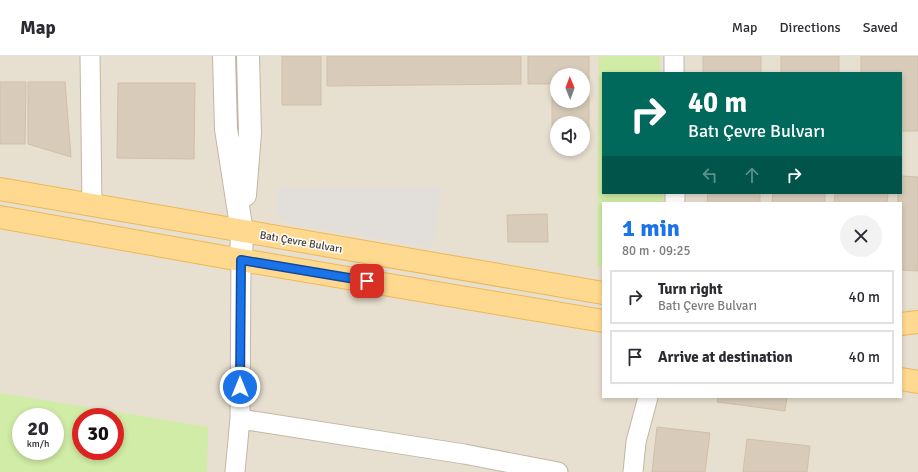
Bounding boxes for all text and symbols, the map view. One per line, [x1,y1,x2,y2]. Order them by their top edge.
text: Map [20,16,56,40]
text: Map [732,19,758,36]
text: Directions [780,19,841,36]
text: Saved [863,19,898,36]
north arrow [550,68,590,108]
map controls [550,68,590,156]
text: 40 m [688,86,747,120]
icon: right [622,88,674,140]
button: sound [550,116,590,156]
text: Batı Çevre Bulvarı [688,120,825,142]
icon: left [699,164,721,186]
icon: ahead [741,164,763,186]
icon: right [783,164,805,186]
text: 1 min [622,213,680,243]
button: close [840,215,882,257]
street label: Batı Çevre Bulvarı [259,228,343,256]
text: 80 m · 09:25 [622,243,691,259]
pin [350,264,384,298]
icon: arrive [356,270,378,292]
text: Turn right [658,280,723,298]
icon: right [624,286,646,308]
text: 40 m [849,288,880,306]
text: Batı Çevre Bulvarı [658,298,757,314]
icon: arrive [624,346,646,368]
text: Arrive at destination [658,348,793,366]
text: 40 m [849,348,880,366]
position arrow [219,366,261,408]
speed limit sign: 30 [72,408,124,460]
text: 20 [27,416,49,441]
text: km/h [27,438,49,450]

